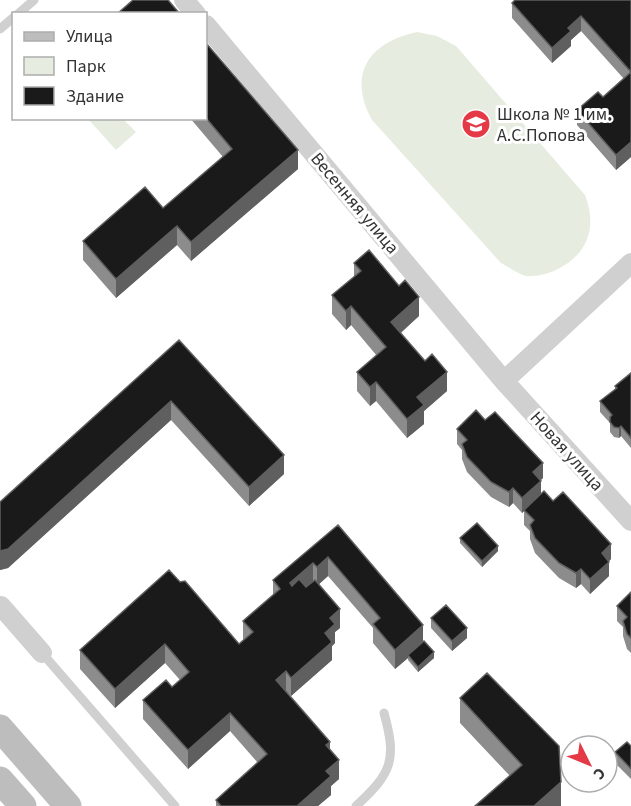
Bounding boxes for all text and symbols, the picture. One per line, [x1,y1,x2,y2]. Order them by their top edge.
legend [12,12,207,120]
text: Улица [66,24,113,49]
text: Парк [66,54,106,79]
text: Здание [66,84,124,109]
place label: Школа № 1 им. А.С.Попова [497,102,612,148]
school or university icon: Школа № 1 им. А.С.Попова [460,108,492,140]
street label: Весенняя улица [305,147,405,260]
street label: Новая улица [524,406,609,497]
north arrow [559,734,619,794]
text: С [588,763,610,784]

